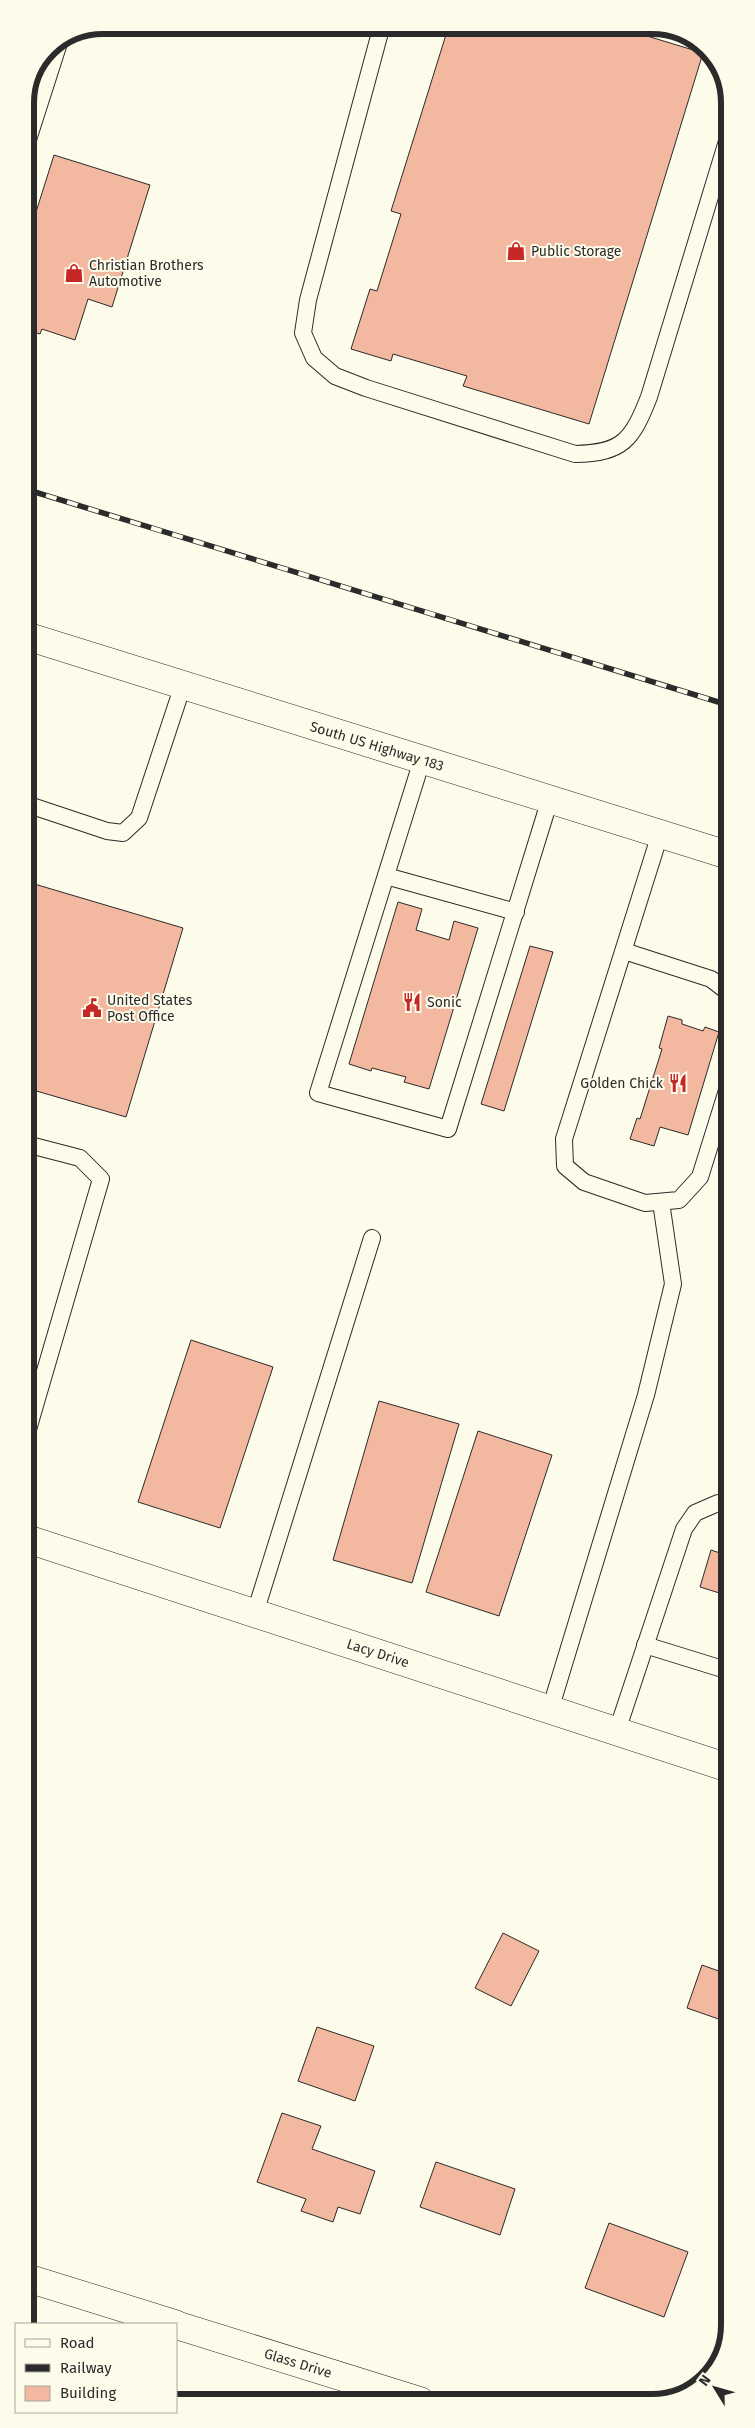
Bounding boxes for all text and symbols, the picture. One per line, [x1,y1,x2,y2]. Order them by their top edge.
shop icon: Public Storage [505,240,527,262]
place label: Public Storage [531,243,621,260]
place label: Christian Brothers Automotive [89,257,204,290]
shop icon: Christian Brothers Automotive [63,262,85,284]
street label: South US Highway 183 [308,718,446,775]
restaurant icon: Sonic [401,991,423,1013]
place label: United States Post Office [107,992,193,1025]
place label: Sonic [427,994,462,1011]
public building icon: United States Post Office [81,997,103,1019]
restaurant icon: Golden Chick [667,1072,689,1094]
place label: Golden Chick [580,1075,664,1092]
street label: Lacy Drive [345,1635,411,1672]
legend [15,2323,178,2413]
text: Road [60,2334,95,2352]
street label: Glass Drive [262,2345,334,2382]
text: Railway [60,2359,112,2377]
north arrow [690,2363,740,2413]
text: N [695,2372,715,2389]
text: Building [60,2384,116,2402]

